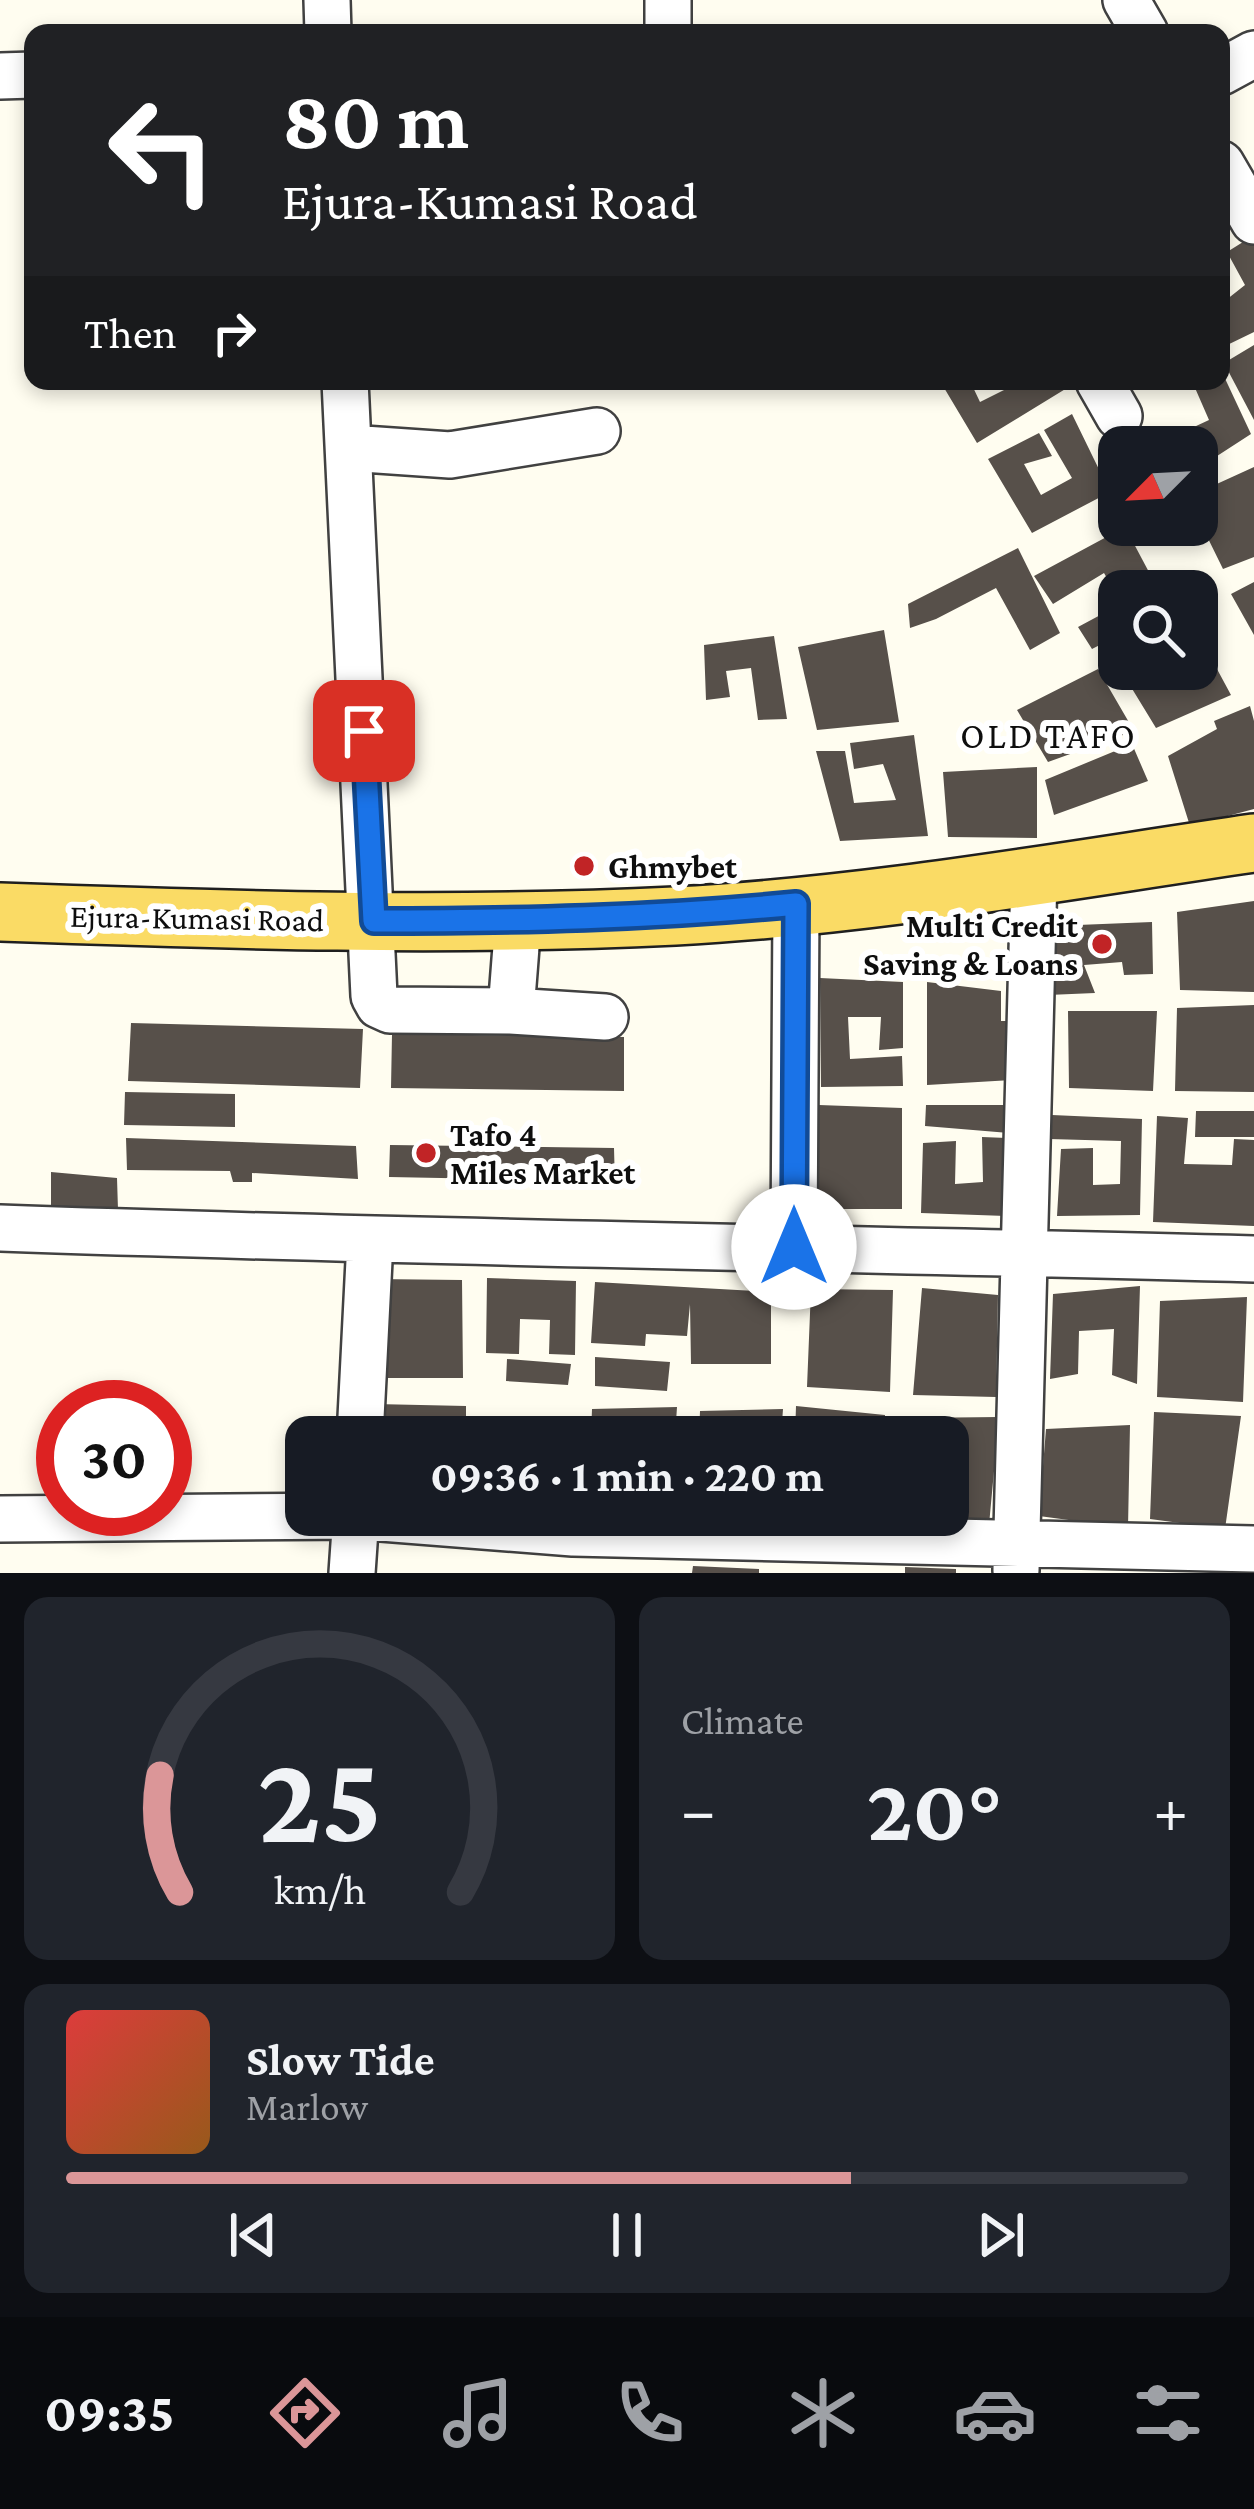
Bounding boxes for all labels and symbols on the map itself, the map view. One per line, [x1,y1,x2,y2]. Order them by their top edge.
north arrow [1098,426,1218,546]
pin [313,680,415,782]
district label: OLD TAFO [960,716,1138,756]
place label: Ghmybet [608,848,738,885]
marker: Ghmybet [571,853,597,879]
street label: Ejura-Kumasi Road [70,897,324,938]
place label: Multi Credit Saving & Loans [863,907,1079,982]
marker: Multi Credit Saving & Loans [1089,931,1115,957]
place label: Tafo 4 Miles Market [450,1116,637,1191]
marker: Tafo 4 Miles Market [413,1140,439,1166]
position arrow [731,1184,857,1310]
speed limit sign: 30 [36,1380,192,1536]

